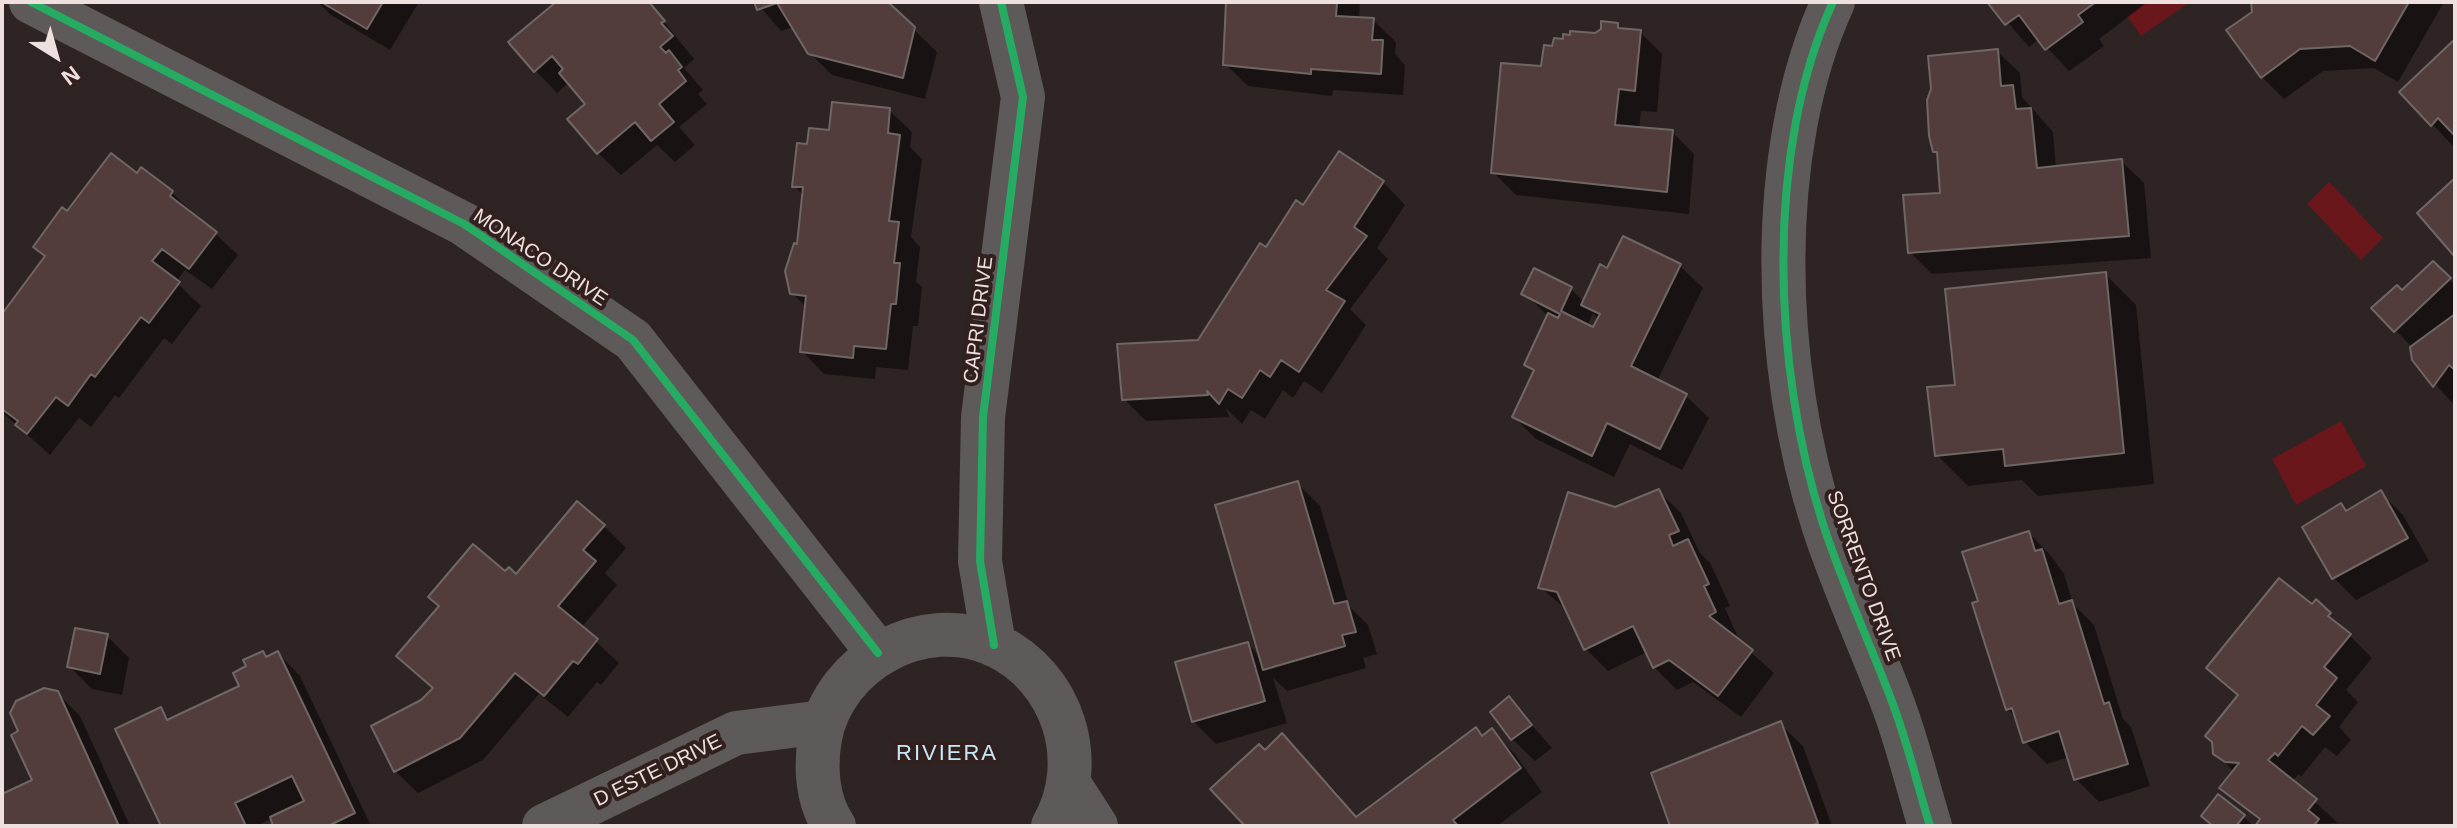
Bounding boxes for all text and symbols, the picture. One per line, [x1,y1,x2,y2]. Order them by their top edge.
north arrow [16,16,96,96]
text: N [57,61,85,90]
street label: MONACO DRIVE [468,204,612,312]
street label: CAPRI DRIVE [959,255,999,385]
street label: SORRENTO DRIVE [1821,487,1905,665]
street label: D ESTE DRIVE [590,730,726,812]
district label: RIVIERA [896,741,998,767]

